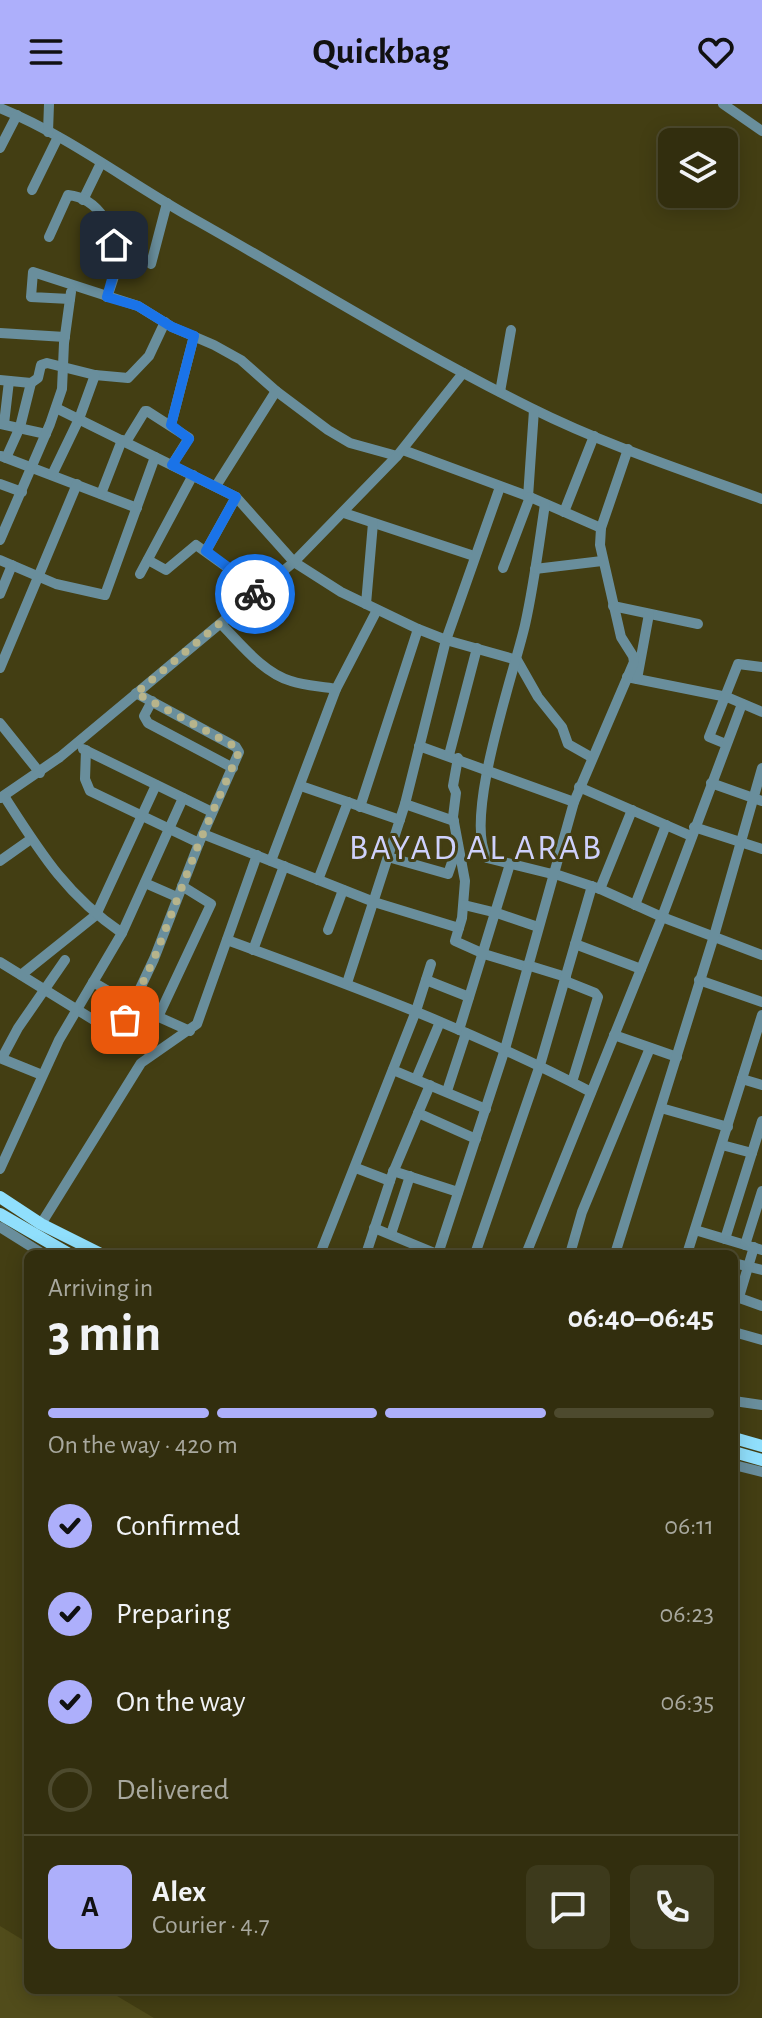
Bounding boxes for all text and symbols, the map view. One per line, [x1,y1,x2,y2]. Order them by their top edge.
icon: menu [24,30,68,74]
icon: heart [694,30,738,74]
text: Quickbag [312,34,450,70]
map controls [658,128,738,208]
button: layers [658,128,738,208]
pin [80,211,148,279]
icon: home [92,223,136,267]
courier [215,554,295,634]
icon: bike [233,572,277,616]
district label: BAYAD AL ARAB [349,830,603,866]
pin [91,986,159,1054]
icon: bag [103,998,147,1042]
text: Arriving in [48,1275,153,1301]
text: 06:40–06:45 [567,1303,714,1333]
text: 3 min [48,1308,161,1360]
text: On the way · 420 m [48,1432,238,1458]
icon: check [48,1504,92,1548]
text: Confirmed [116,1511,240,1541]
text: 06:11 [664,1513,714,1539]
icon: check [48,1592,92,1636]
text: Preparing [116,1599,231,1629]
text: 06:23 [660,1601,714,1627]
icon: check [48,1680,92,1724]
text: On the way [116,1687,245,1717]
text: 06:35 [661,1689,714,1715]
text: Delivered [116,1775,229,1805]
button: chat [526,1865,610,1949]
button: phone [630,1865,714,1949]
text: Alex [152,1877,206,1907]
text: A [81,1892,99,1922]
text: Courier · 4.7 [152,1912,270,1938]

